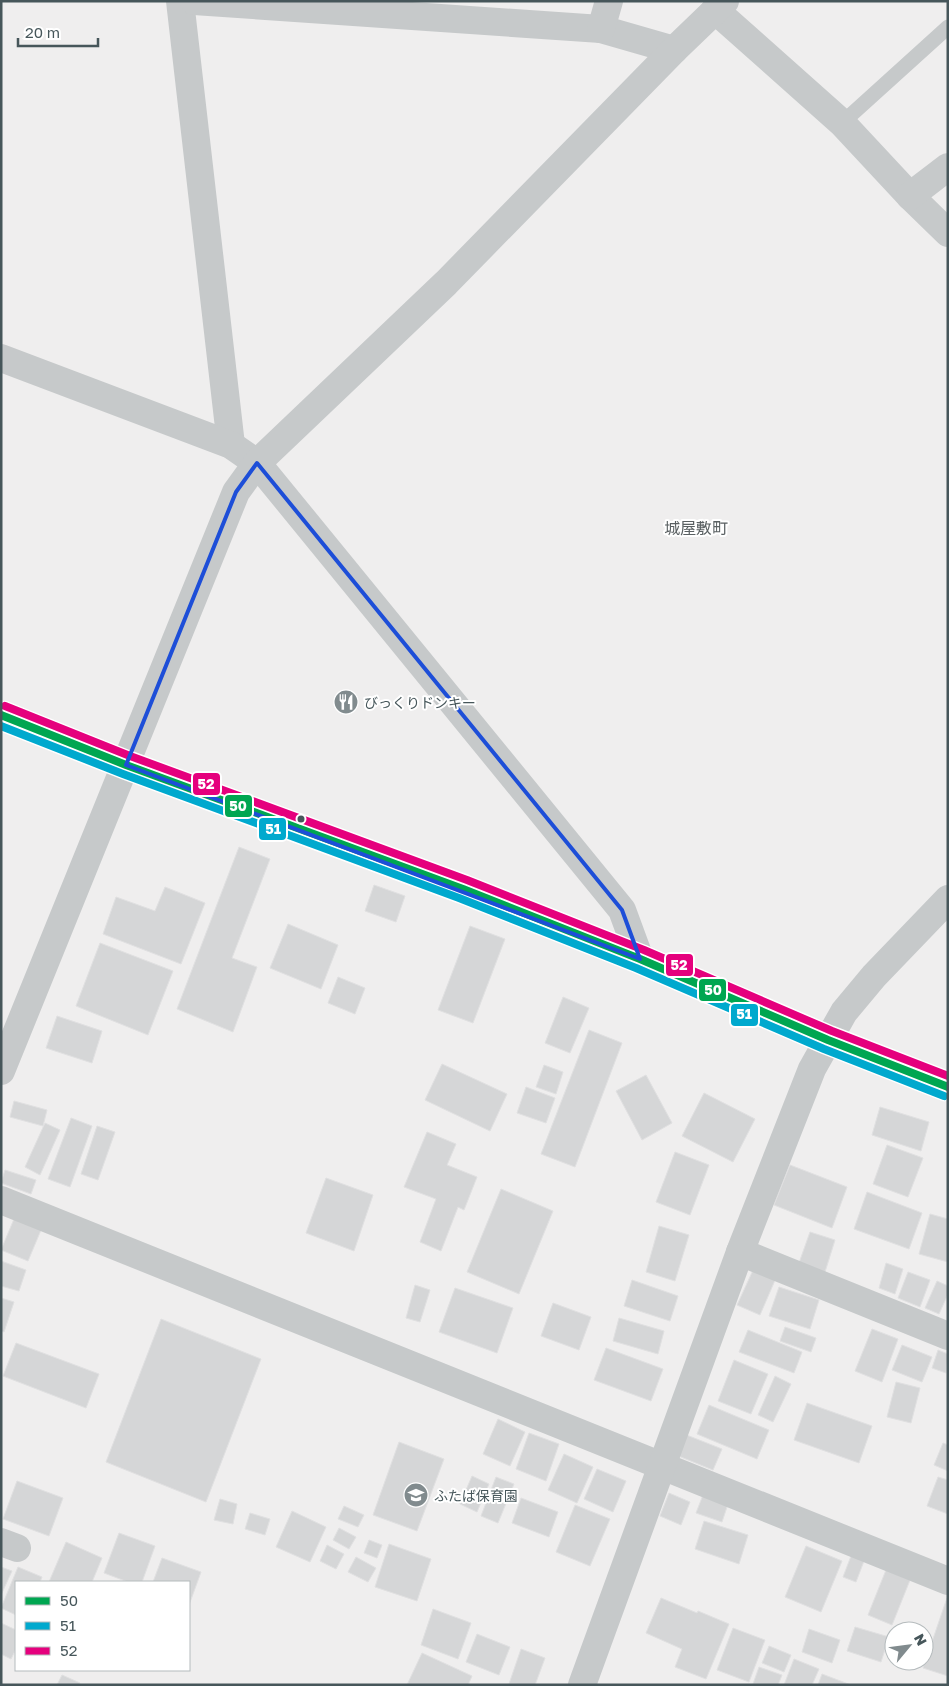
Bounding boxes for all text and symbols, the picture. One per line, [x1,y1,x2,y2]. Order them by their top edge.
scale bar [18,15,98,47]
text: 20 m [25,23,60,41]
district label: 城屋敷町 [664,518,728,538]
restaurant icon: びっくりドンキー [333,689,359,715]
place label: びっくりドンキー [364,694,476,711]
line badge: 52 [192,772,221,796]
text: 52 [197,775,215,792]
line badge: 50 [224,794,253,818]
text: 50 [229,797,247,814]
unlabelled marker [296,814,306,824]
line badge: 51 [258,817,287,841]
text: 51 [265,820,281,837]
line badge: 52 [665,953,694,977]
text: 52 [670,956,688,973]
line badge: 50 [698,978,727,1002]
text: 50 [704,981,722,998]
line badge: 51 [730,1003,759,1027]
text: 51 [736,1005,752,1022]
school or university icon: ふたば保育園 [403,1482,429,1508]
place label: ふたば保育園 [434,1487,518,1504]
legend [15,1581,190,1671]
text: 50 [60,1591,78,1609]
text: 51 [60,1616,76,1634]
north arrow [884,1621,934,1671]
text: N [911,1631,931,1648]
text: 52 [60,1641,77,1659]

